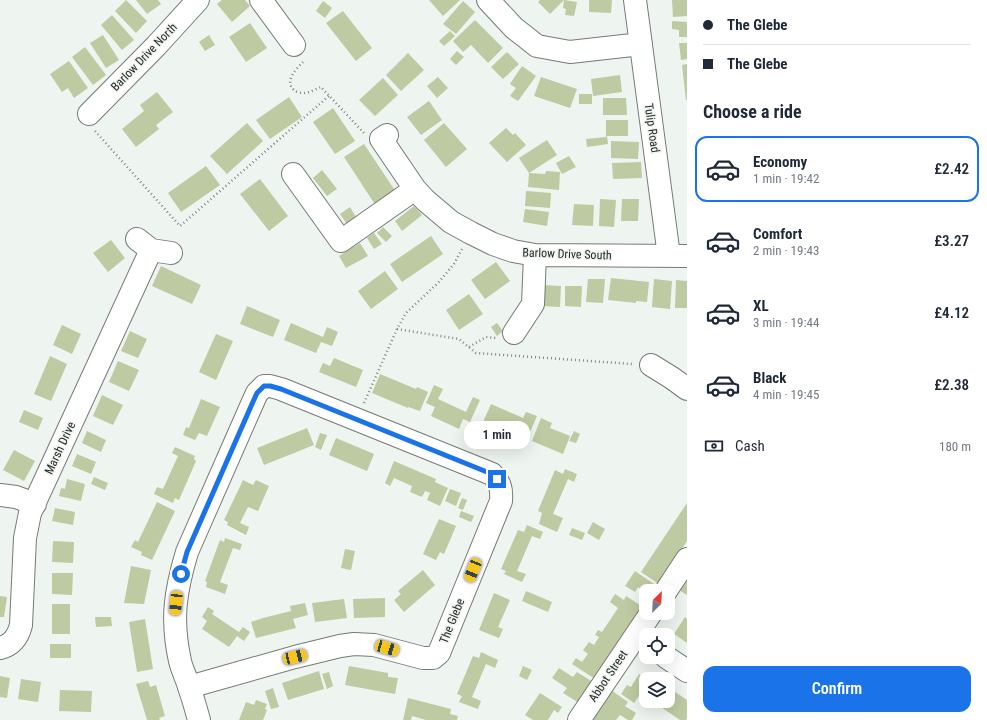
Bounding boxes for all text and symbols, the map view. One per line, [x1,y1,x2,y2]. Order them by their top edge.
text: The Glebe [727,16,788,34]
street label: Barlow Drive North [108,20,180,94]
text: The Glebe [727,55,788,73]
text: Choose a ride [703,101,802,122]
street label: Tulip Road [642,102,662,154]
icon: car [705,151,741,187]
text: Economy [753,153,807,171]
text: £2.42 [934,160,969,178]
text: 1 min · 19:42 [753,171,819,186]
icon: car [705,223,741,259]
text: Comfort [753,225,802,243]
text: £3.27 [934,232,969,250]
text: 2 min · 19:43 [753,243,819,258]
street label: Barlow Drive South [522,245,612,263]
icon: car [705,295,741,331]
text: XL [753,297,769,315]
text: £4.12 [934,304,969,322]
text: 3 min · 19:44 [753,315,819,330]
icon: car [705,367,741,403]
text: Black [753,369,786,387]
text: £2.38 [934,376,969,394]
text: 4 min · 19:45 [753,387,819,402]
street label: Marsh Drive [42,419,78,477]
callout: 1 min [464,421,530,449]
text: 1 min [483,427,511,442]
icon: cash [703,435,725,457]
text: Cash [735,437,765,455]
text: 180 m [939,439,971,454]
route end [488,470,506,488]
car [463,557,483,583]
route start [172,565,190,583]
north arrow [639,584,675,620]
map controls [639,584,675,708]
car [169,590,183,616]
street label: The Glebe [437,596,468,646]
button: locate [639,628,675,664]
car [374,639,400,657]
street label: Abbot Street [586,647,631,704]
car [282,648,308,666]
button: Confirm [703,666,971,712]
button: layers [639,672,675,708]

